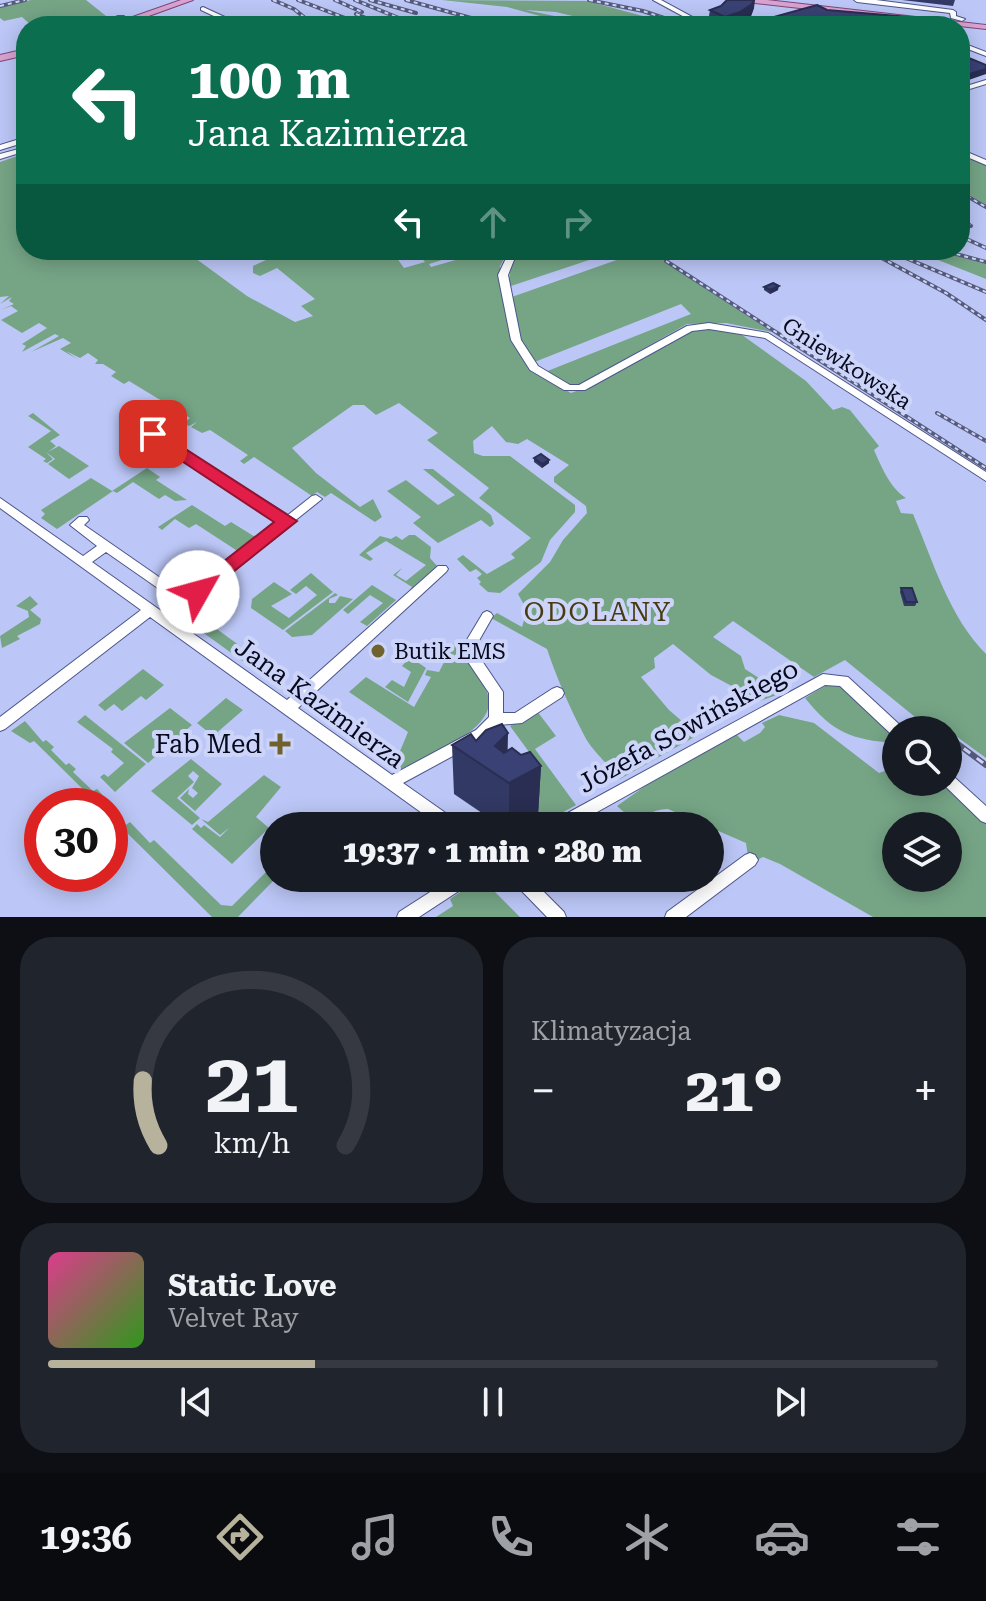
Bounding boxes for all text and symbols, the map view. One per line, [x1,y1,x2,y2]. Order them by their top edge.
text: 100 m [188,46,350,112]
icon: left [56,48,160,152]
text: Jana Kazimierza [188,113,468,155]
icon: left [387,200,431,244]
icon: ahead [471,200,515,244]
icon: right [555,200,599,244]
street label: Gniewkowska [778,313,916,414]
pin [119,400,187,468]
icon: arrive [131,412,175,456]
position arrow [156,550,240,634]
district label: ODOLANY [524,597,672,627]
street label: Jana Kazimierza [229,631,411,775]
place label: Butik EMS [394,639,506,664]
marker: Butik EMS [369,642,387,660]
street label: Józefa Sowińskiego [573,653,803,799]
map controls [882,716,962,892]
button: search [882,716,962,796]
place label: Fab Med [155,729,262,759]
marker: Fab Med [269,733,291,755]
speed limit sign: 30 [24,788,128,892]
button: layers [882,812,962,892]
text: 19:37 · 1 min · 280 m [342,834,642,869]
text: Klimatyzacja [531,1016,691,1046]
text: 21 [205,1035,298,1132]
text: 21° [686,1055,783,1126]
text: − [531,1065,556,1117]
text: + [913,1065,938,1117]
text: km/h [213,1126,290,1160]
text: Static Love [168,1268,337,1303]
text: Velvet Ray [168,1303,299,1333]
icon: previous [174,1380,218,1424]
icon: pause [471,1380,515,1424]
icon: next [768,1380,812,1424]
icon: directions [212,1509,268,1565]
icon: music [347,1509,403,1565]
icon: phone [483,1509,539,1565]
icon: climate [619,1509,675,1565]
icon: car [754,1509,810,1565]
icon: filters [890,1509,946,1565]
text: 19:36 [40,1516,132,1558]

